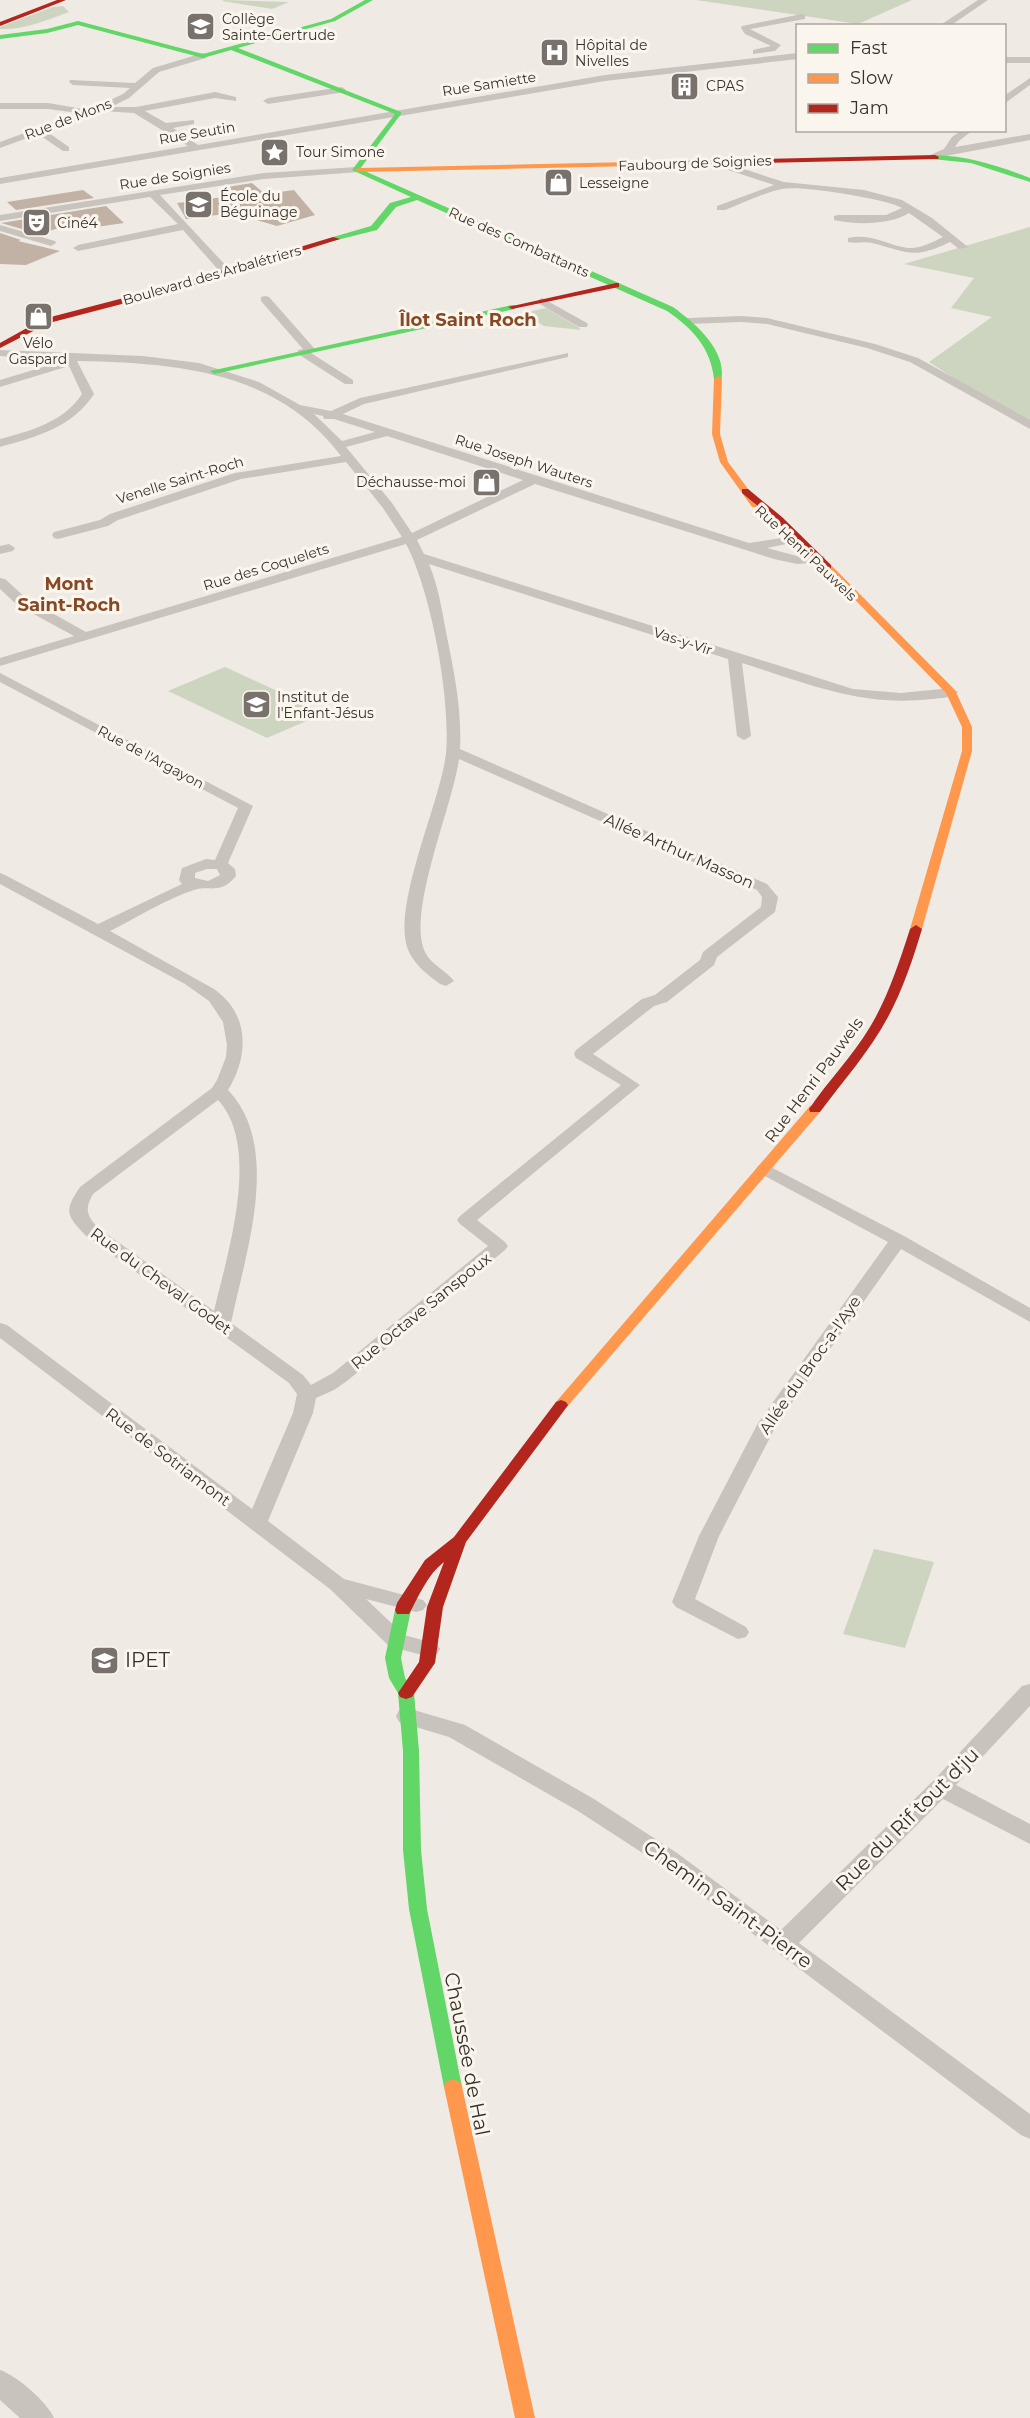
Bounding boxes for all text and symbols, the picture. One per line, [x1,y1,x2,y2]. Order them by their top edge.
place label: Collège Sainte-Gertrude [222,10,335,44]
school or university icon: Collège Sainte-Gertrude [185,11,217,43]
legend [796,24,1006,132]
place label: Hôpital de Nivelles [575,36,647,70]
hospital icon: Hôpital de Nivelles [538,37,570,69]
text: Fast [850,37,888,59]
text: Slow [850,67,893,89]
street label: Rue Samiette [441,68,537,100]
building icon: CPAS [669,70,701,102]
place label: CPAS [706,77,744,95]
street label: Rue de Mons [22,94,114,144]
text: Jam [849,97,889,119]
street label: Rue Seutin [157,117,237,149]
place icon: Tour Simone [259,136,291,168]
place label: Tour Simone [296,143,385,161]
street label: Faubourg de Soignies [618,151,772,175]
street label: Rue de Soignies [118,158,232,194]
shop icon: Lesseigne [542,167,574,199]
place label: Lesseigne [579,174,649,192]
place label: École du Béguinage [220,187,298,221]
school or university icon: École du Béguinage [183,188,215,220]
street label: Rue des Combattants [446,203,592,281]
theatre icon: Ciné4 [20,207,52,239]
place label: Ciné4 [57,214,99,232]
street label: Boulevard des Arbalétriers [121,241,303,309]
shop icon: Vélo Gaspard [22,300,54,332]
district label: Îlot Saint Roch [398,309,537,331]
place label: Vélo Gaspard [9,334,67,368]
street label: Rue Joseph Wauters [453,430,595,492]
street label: Venelle Saint-Roch [114,452,246,508]
shop icon: Déchausse-moi [471,466,503,498]
place label: Déchausse-moi [356,473,466,491]
street label: Rue Henri Pauwels [751,501,861,605]
street label: Rue des Coquelets [201,539,331,595]
district label: Mont Saint-Roch [17,573,121,616]
street label: Vas-y-Vir [651,623,715,659]
place label: Institut de l'Enfant-Jésus [277,688,374,722]
school or university icon: Institut de l'Enfant-Jésus [240,689,272,721]
street label: Rue de l'Argayon [95,721,207,793]
street label: Allée Arthur Masson [601,809,757,893]
street label: Rue Henri Pauwels [761,1014,867,1146]
street label: Rue du Cheval Godet [87,1224,235,1339]
street label: Rue Octave Sanspoux [347,1248,495,1373]
street label: Allée du Broc-a-l'Aye [755,1292,865,1438]
street label: Rue de Sotriamont [102,1404,235,1511]
school or university icon: IPET [88,1644,120,1676]
place label: IPET [125,1648,171,1672]
street label: Rue du Rif tout d'ju [830,1742,984,1896]
street label: Chemin Saint-Pierre [639,1835,817,1973]
street label: Chaussée de Hal [439,1970,495,2138]

